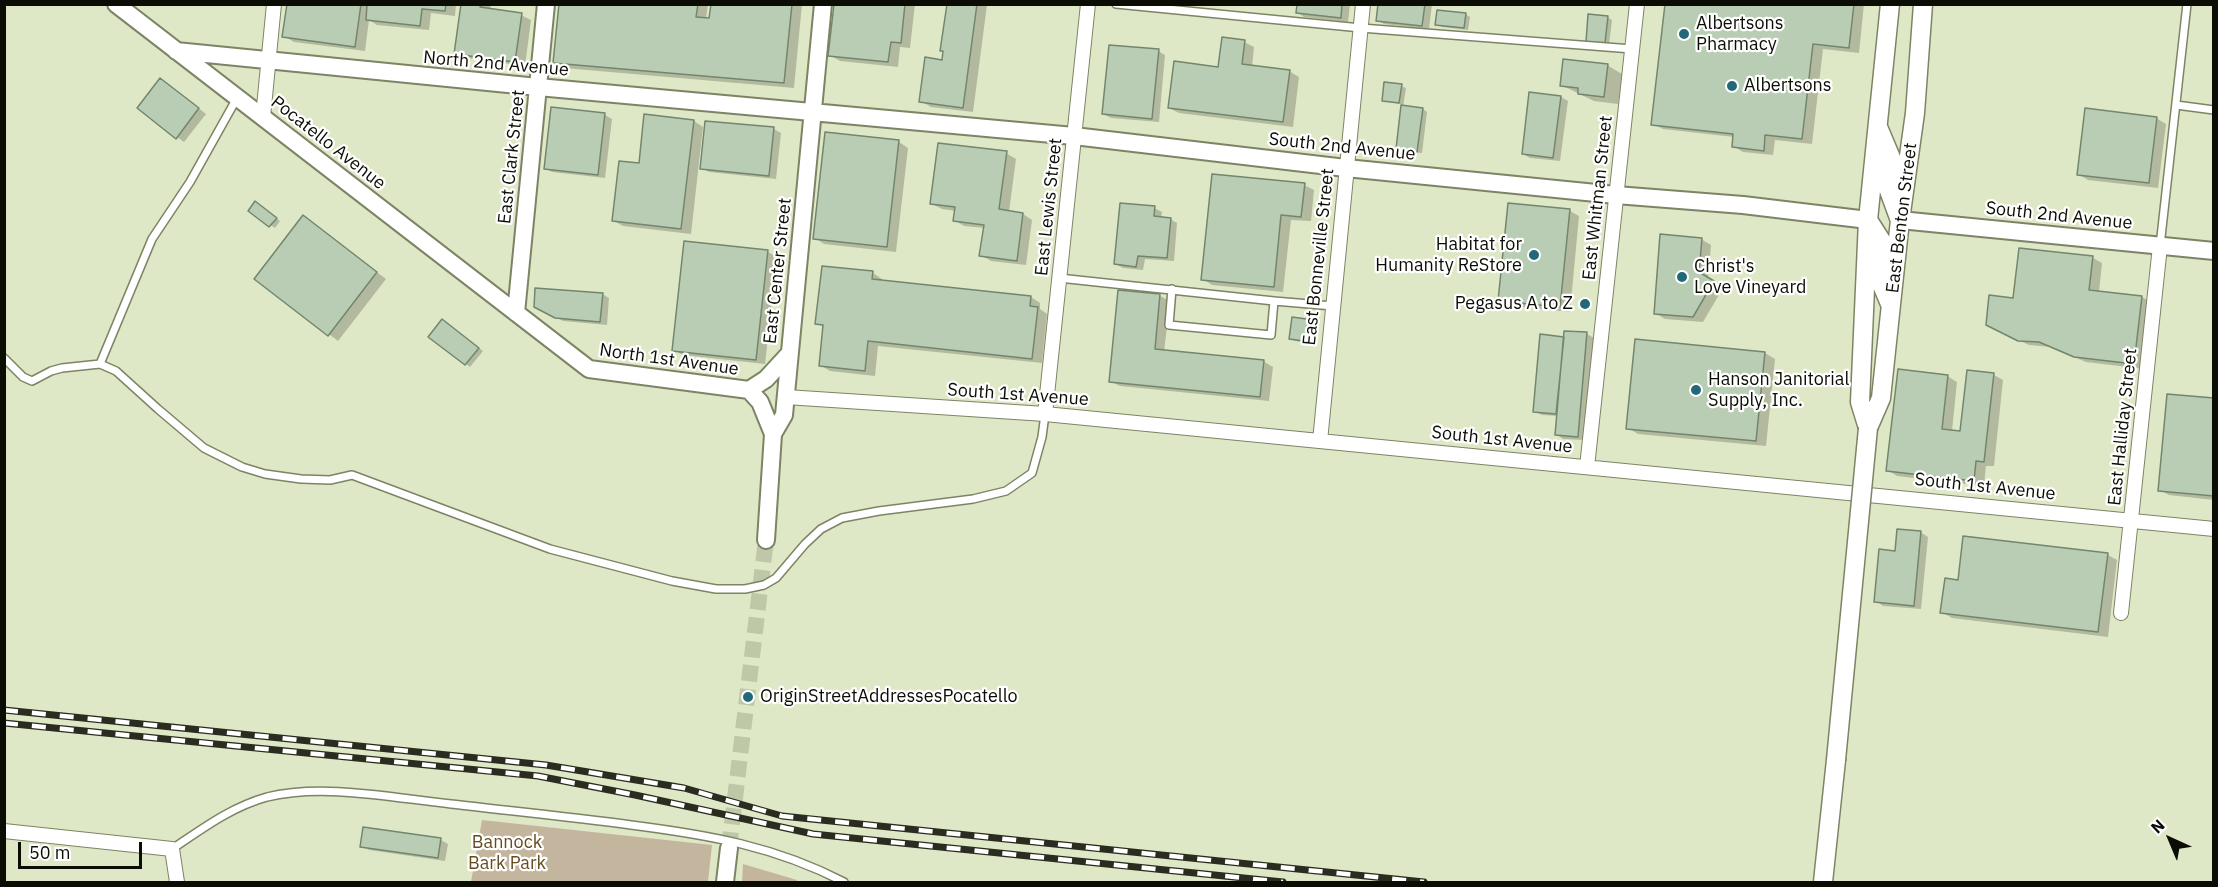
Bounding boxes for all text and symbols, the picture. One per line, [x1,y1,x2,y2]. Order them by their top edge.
place label: Albertsons Pharmacy [1696,13,1784,56]
marker: Albertsons Pharmacy [1677,27,1691,41]
street label: North 2nd Avenue [422,47,570,81]
place label: Albertsons [1744,75,1832,97]
marker: Albertsons [1725,79,1739,93]
street label: East Clark Street [494,89,530,225]
street label: Pocatello Avenue [266,92,390,194]
street label: East Whitman Street [1579,115,1617,281]
street label: South 2nd Avenue [1268,129,1416,165]
street label: East Lewis Street [1031,137,1067,277]
street label: East Benton Street [1882,142,1922,294]
street label: East Bonneville Street [1299,167,1339,347]
street label: East Center Street [760,197,796,345]
street label: South 2nd Avenue [1985,198,2133,234]
place label: Habitat for Humanity ReStore [1375,234,1522,276]
marker: Habitat for Humanity ReStore [1527,248,1541,262]
place label: Christ's Love Vineyard [1694,256,1806,298]
marker: Christ's Love Vineyard [1675,270,1689,284]
place label: Pegasus A to Z [1455,293,1573,315]
marker: Pegasus A to Z [1578,297,1592,311]
street label: North 1st Avenue [598,340,740,380]
street label: East Halliday Street [2104,347,2142,507]
place label: Hanson Janitorial Supply, Inc. [1708,369,1849,412]
street label: South 1st Avenue [947,379,1089,411]
marker: Hanson Janitorial Supply, Inc. [1689,383,1703,397]
street label: South 1st Avenue [1430,422,1574,458]
street label: South 1st Avenue [1913,469,2057,505]
place label: OriginStreetAddressesPocatello [760,686,1018,708]
marker: OriginStreetAddressesPocatello [741,690,755,704]
north arrow [2140,809,2200,869]
text: N [2146,815,2169,837]
scale bar [21,830,146,868]
park label: Bannock Bark Park [468,832,546,874]
text: 50 m [29,841,71,864]

